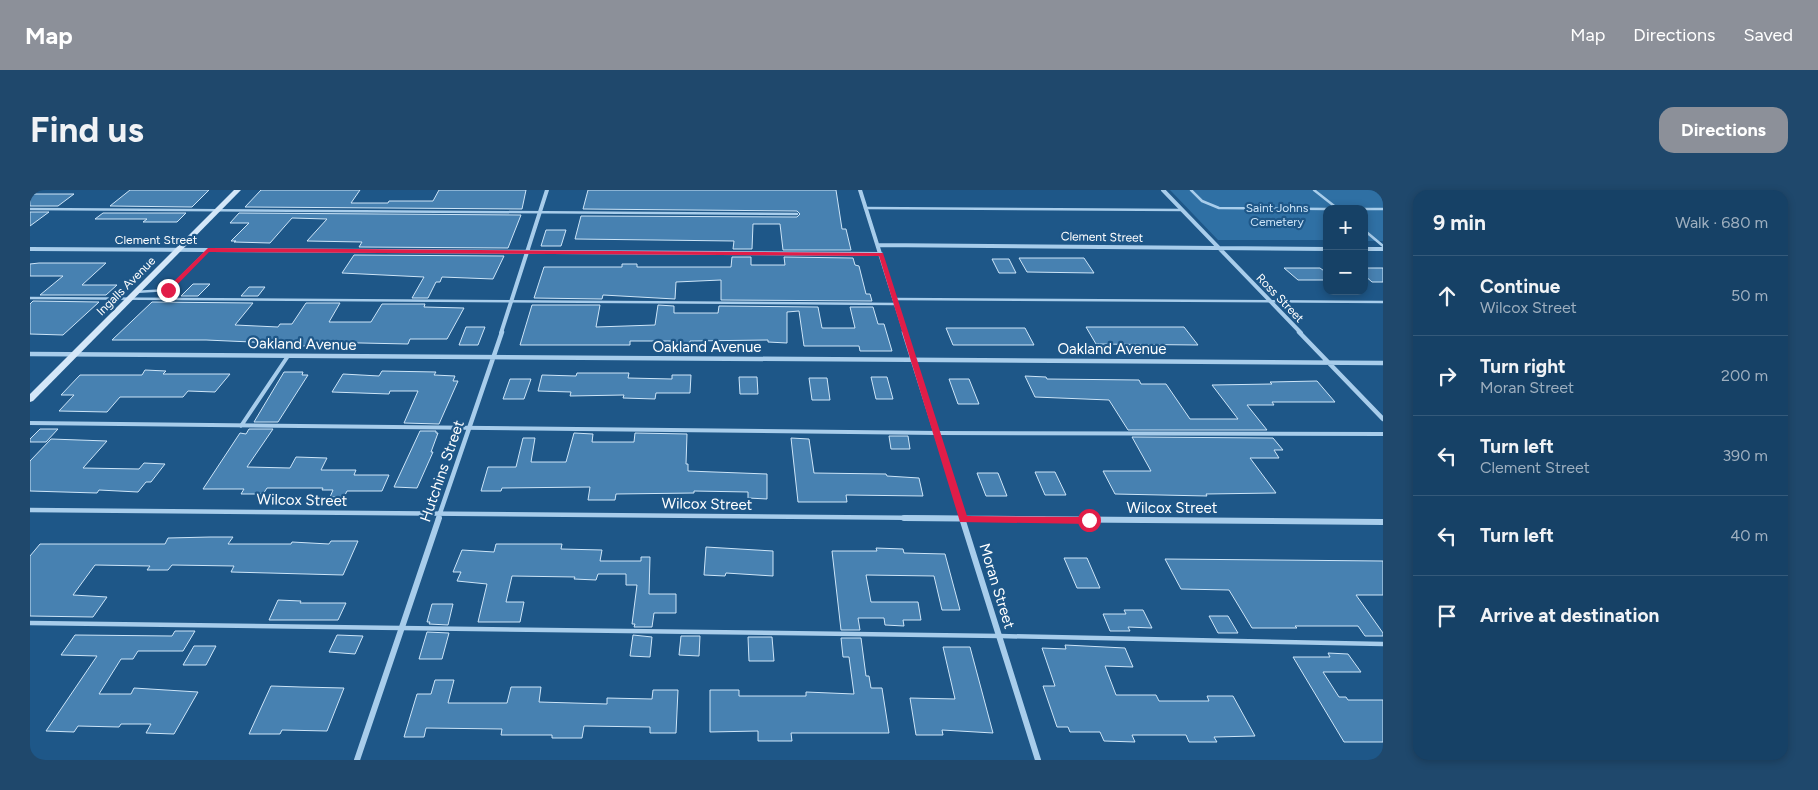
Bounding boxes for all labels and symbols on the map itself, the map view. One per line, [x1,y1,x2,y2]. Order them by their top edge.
park label: Saint Johns Cemetery [1246,201,1309,229]
street label: Clement Street [1061,229,1144,245]
street label: Clement Street [115,233,198,247]
street label: Ingalls Avenue [94,253,159,318]
street label: Ross Street [1253,271,1307,326]
route end [157,279,180,302]
street label: Oakland Avenue [247,334,357,354]
street label: Oakland Avenue [652,338,762,356]
street label: Oakland Avenue [1057,340,1167,358]
street label: Hutchins Street [416,418,468,524]
street label: Wilcox Street [256,490,348,510]
street label: Wilcox Street [661,494,753,514]
street label: Wilcox Street [1127,499,1218,517]
route start [1078,509,1101,532]
street label: Moran Street [976,541,1019,631]

